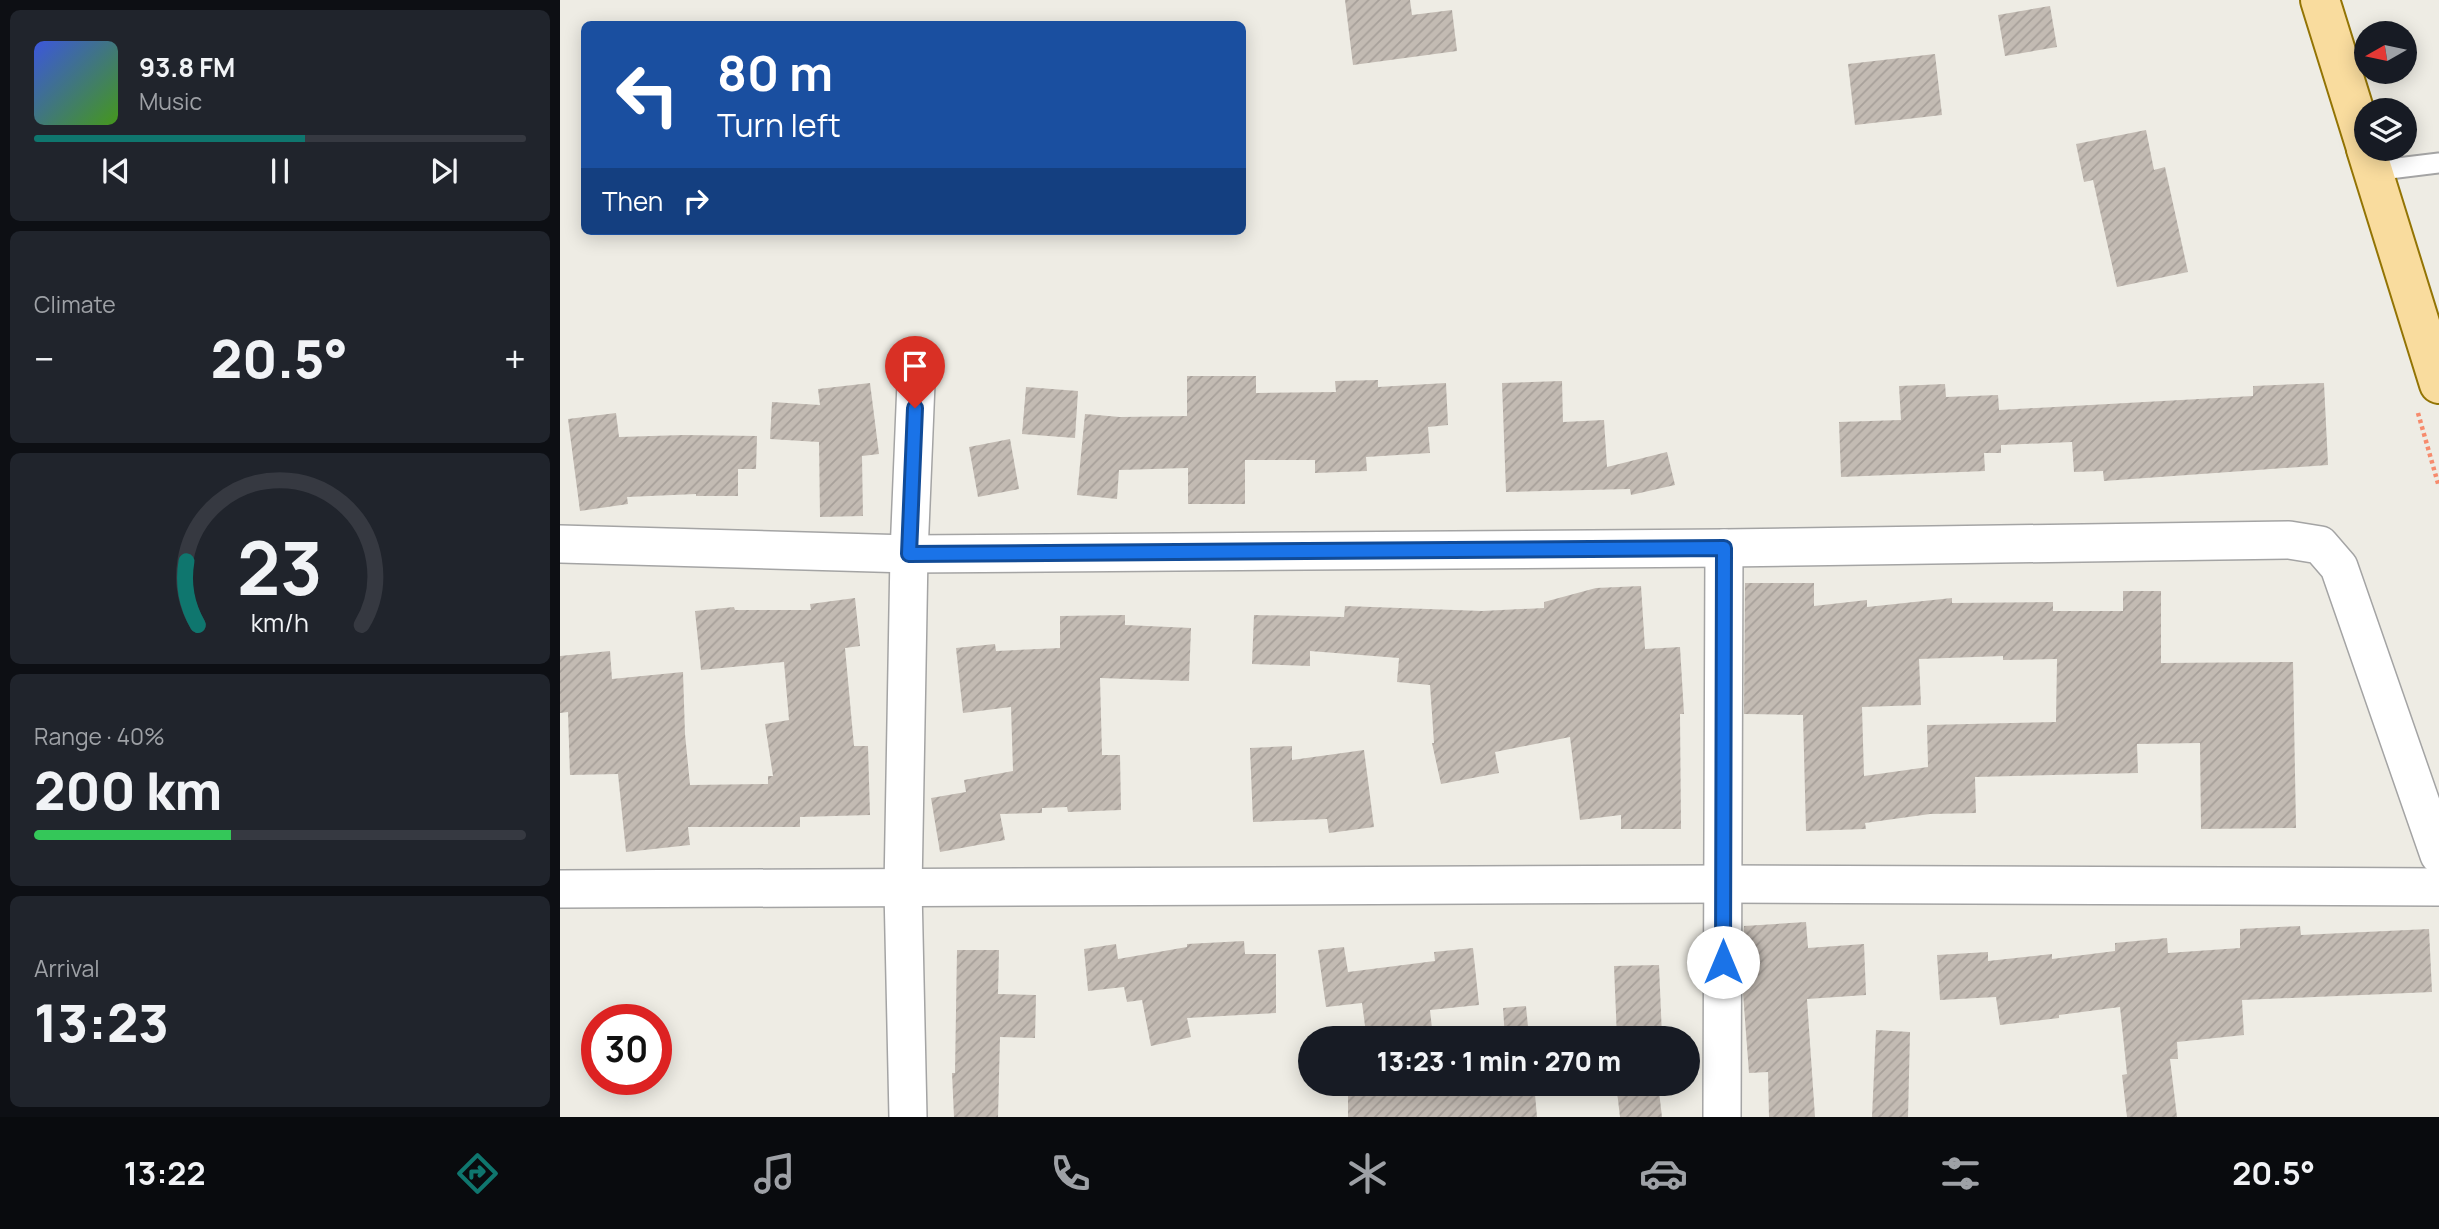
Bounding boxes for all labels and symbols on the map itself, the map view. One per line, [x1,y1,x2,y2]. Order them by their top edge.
north arrow [2354,21,2417,84]
pin [885,336,945,408]
position arrow [1686,925,1760,999]
speed limit sign: 30 [581,1004,672,1095]

